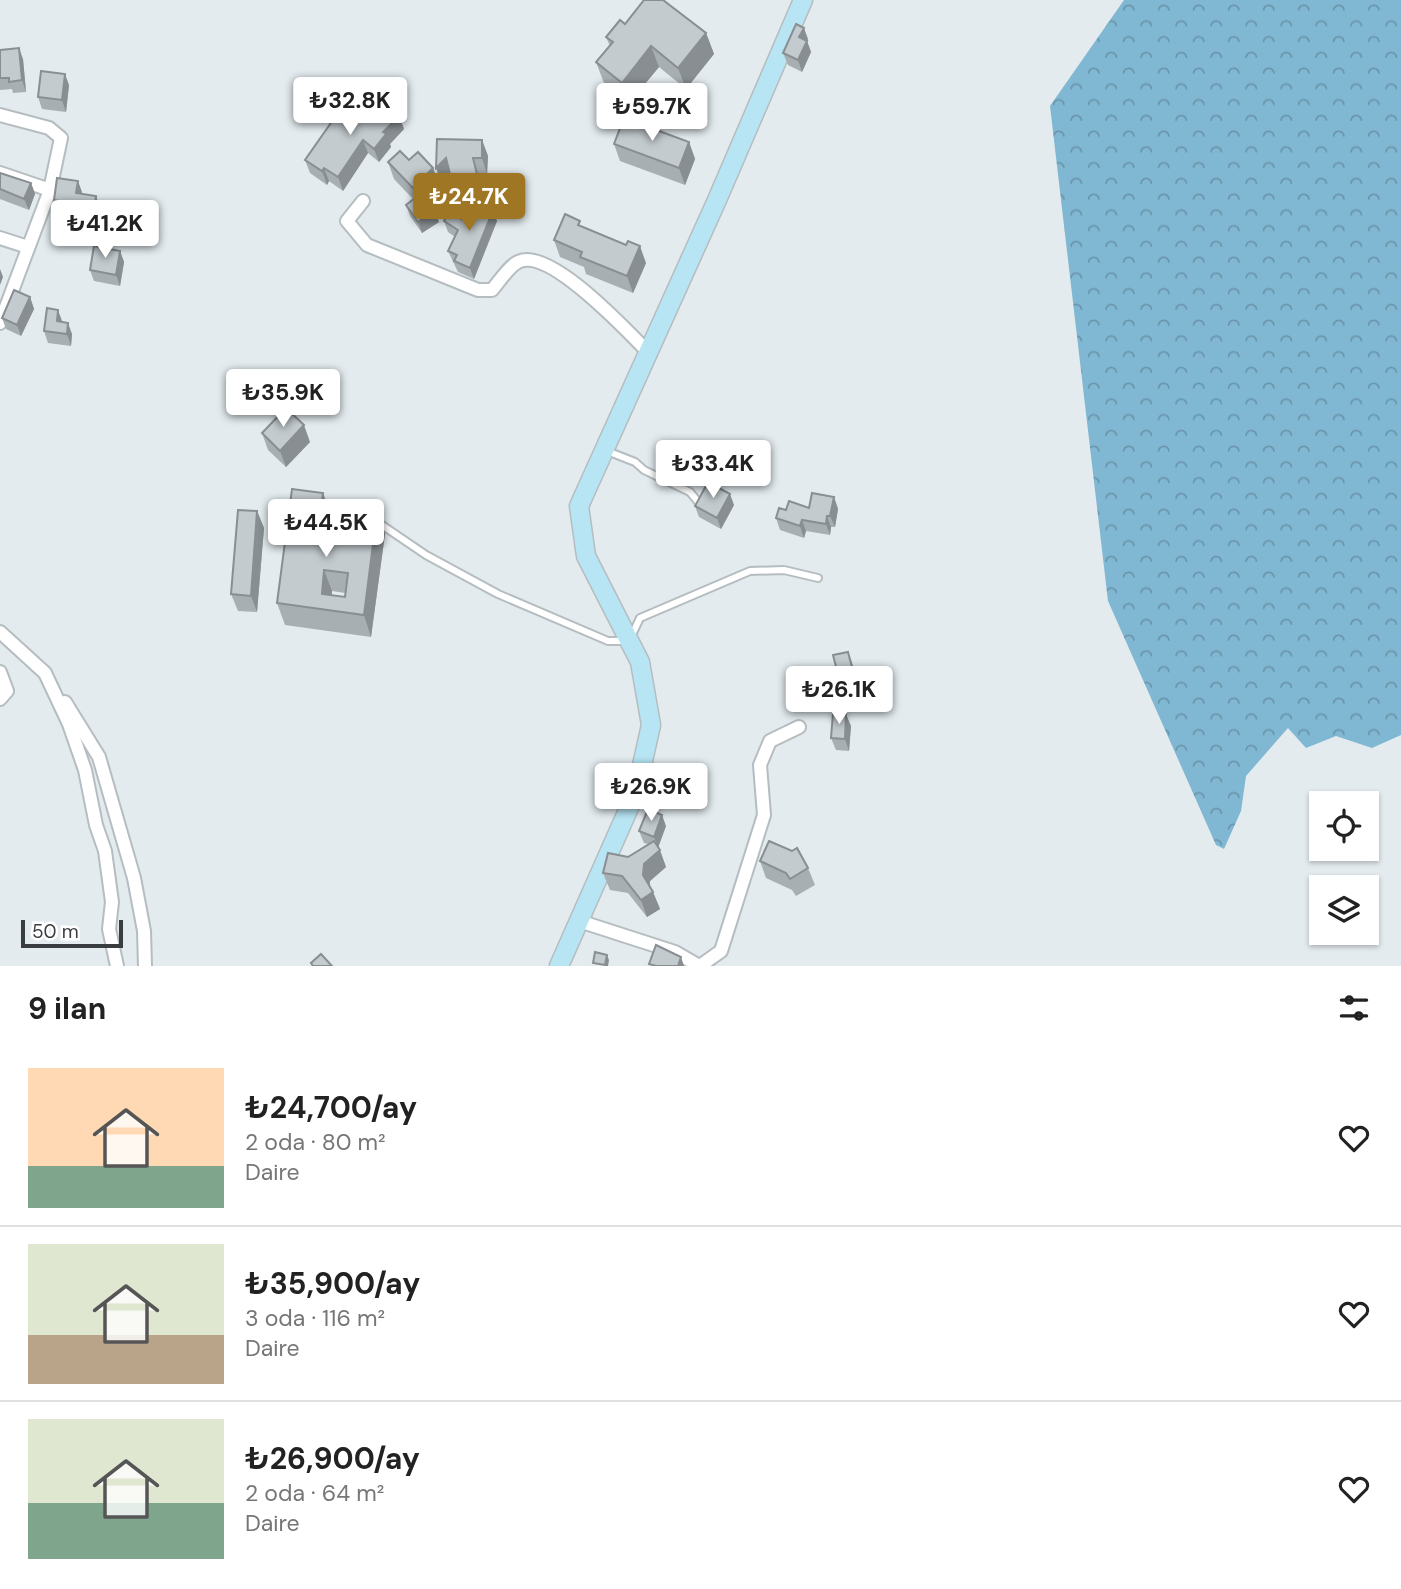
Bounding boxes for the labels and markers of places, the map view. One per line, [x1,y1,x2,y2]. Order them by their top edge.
pin: ₺32.8K [293,78,407,137]
pin: ₺59.7K [595,83,709,143]
pin: ₺24.7K [412,174,526,233]
pin: ₺41.2K [48,201,162,260]
pin: ₺35.9K [226,370,340,429]
pin: ₺33.4K [656,440,770,500]
pin: ₺44.5K [269,500,383,559]
pin: ₺26.1K [782,666,896,726]
pin: ₺26.9K [594,764,708,823]

